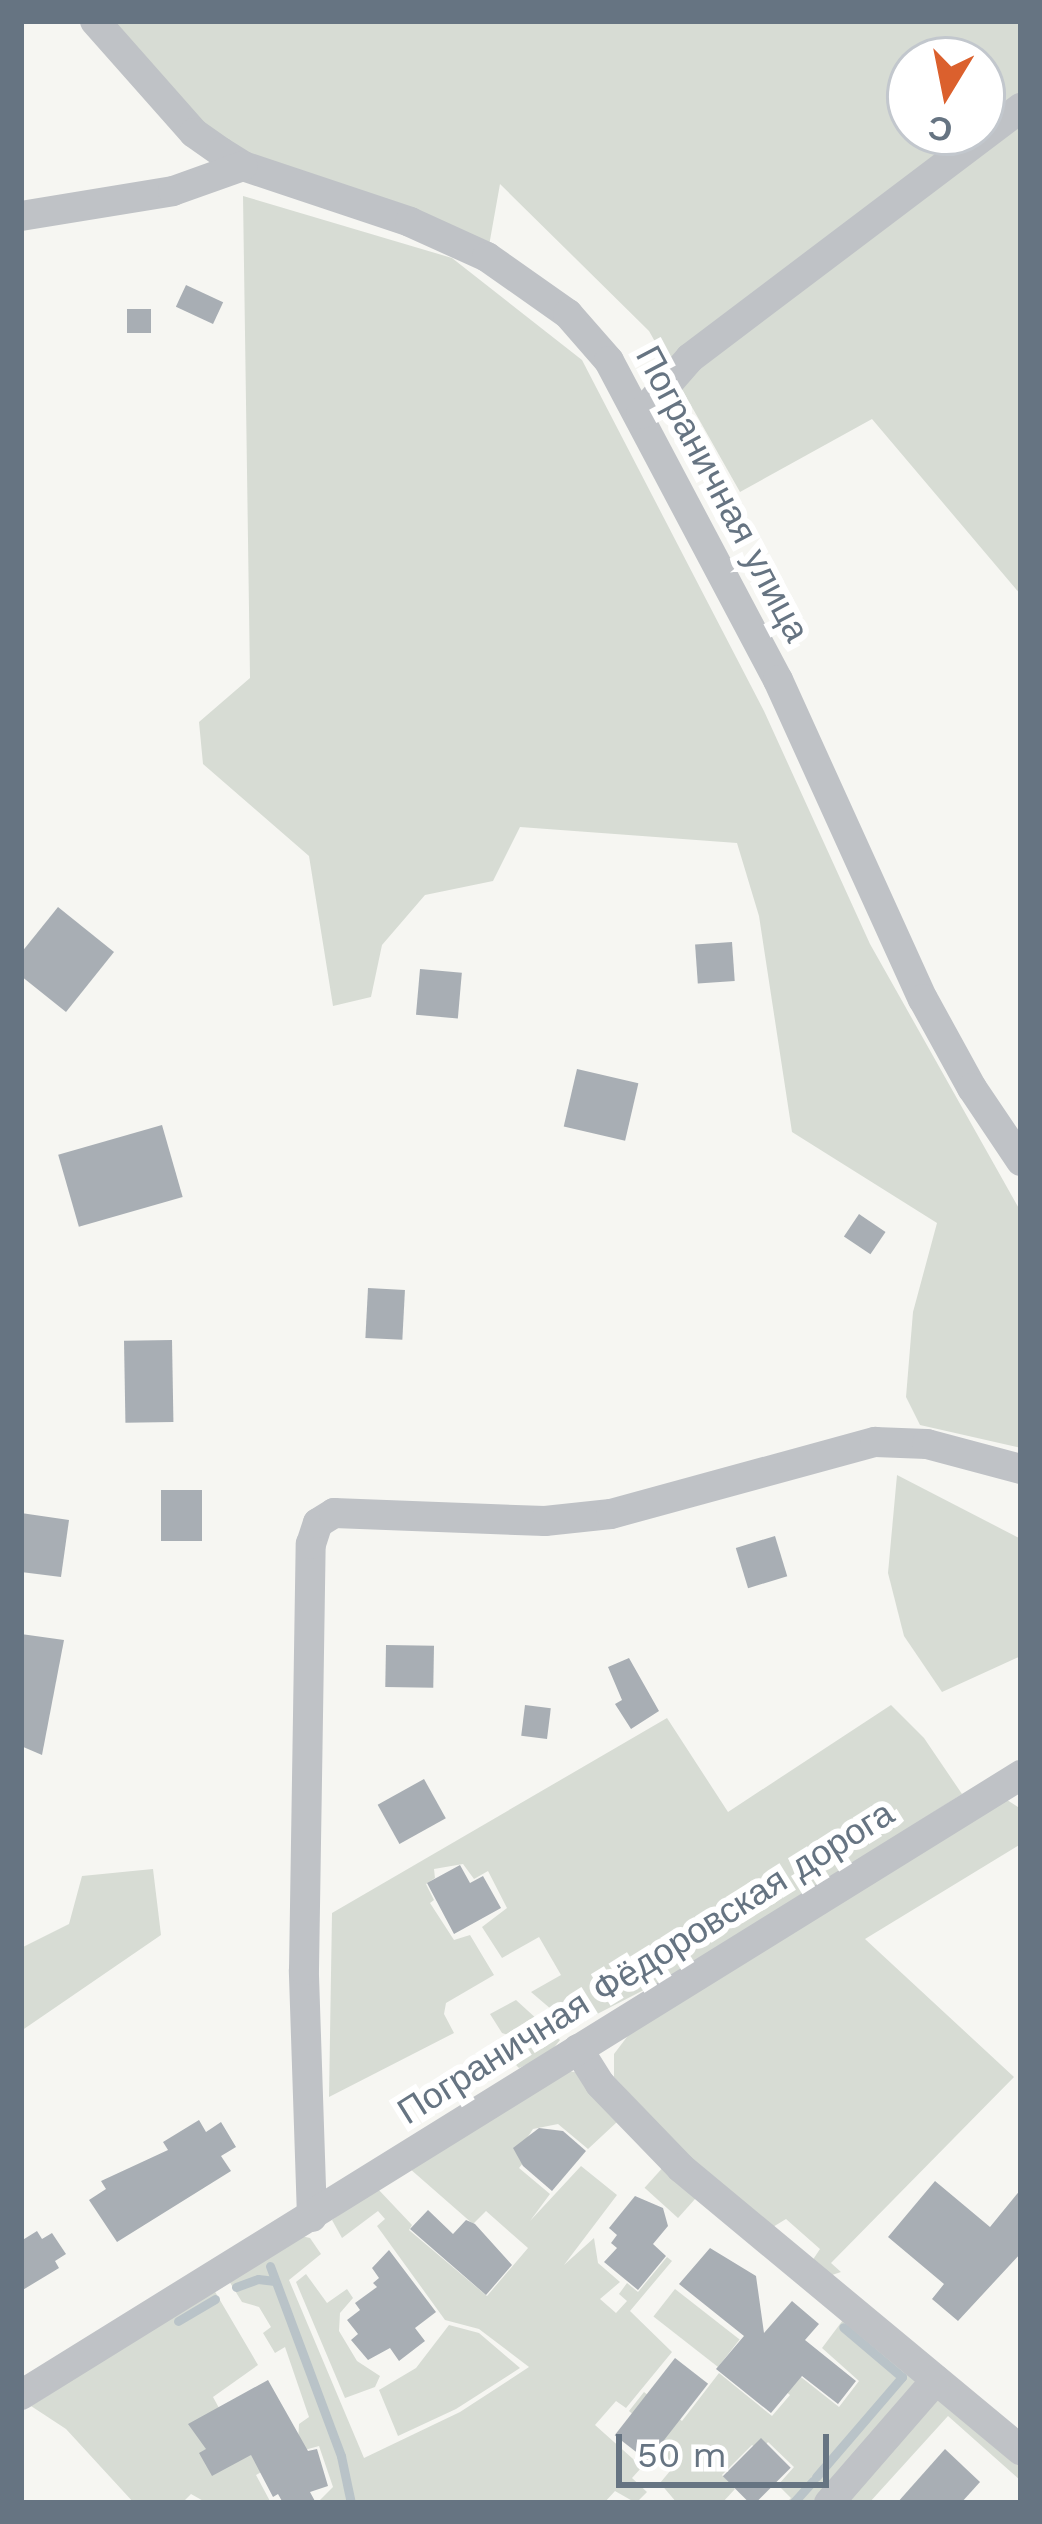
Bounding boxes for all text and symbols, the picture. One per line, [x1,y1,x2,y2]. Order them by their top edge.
north arrow [886,36,1006,156]
text: С [925,108,955,150]
street label: Пограничная улица [626,339,818,649]
street label: Пограничная Фёдоровская дорога [390,1792,902,2134]
scale bar [622,2410,835,2484]
text: 50 m [637,2434,727,2476]

